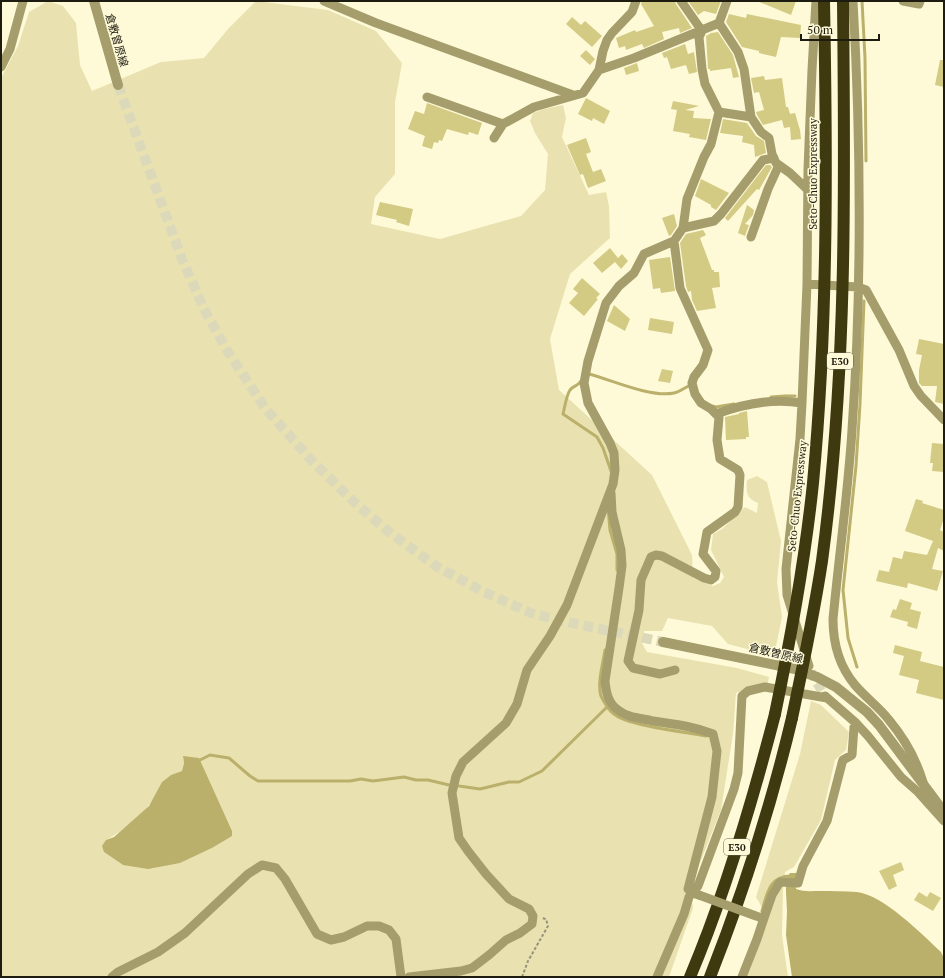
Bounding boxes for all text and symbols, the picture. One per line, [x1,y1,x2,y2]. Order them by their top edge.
street label: 倉敷曽原線 [103,12,131,68]
scale bar [801,16,879,42]
text: 50 m [807,22,834,37]
street label: Seto-Chuo Expressway [806,118,820,230]
road number: E30 [827,353,853,369]
street label: Seto-Chuo Expressway [784,439,810,552]
street label: 倉敷曽原線 [748,640,804,666]
road number: E30 [724,839,750,855]

